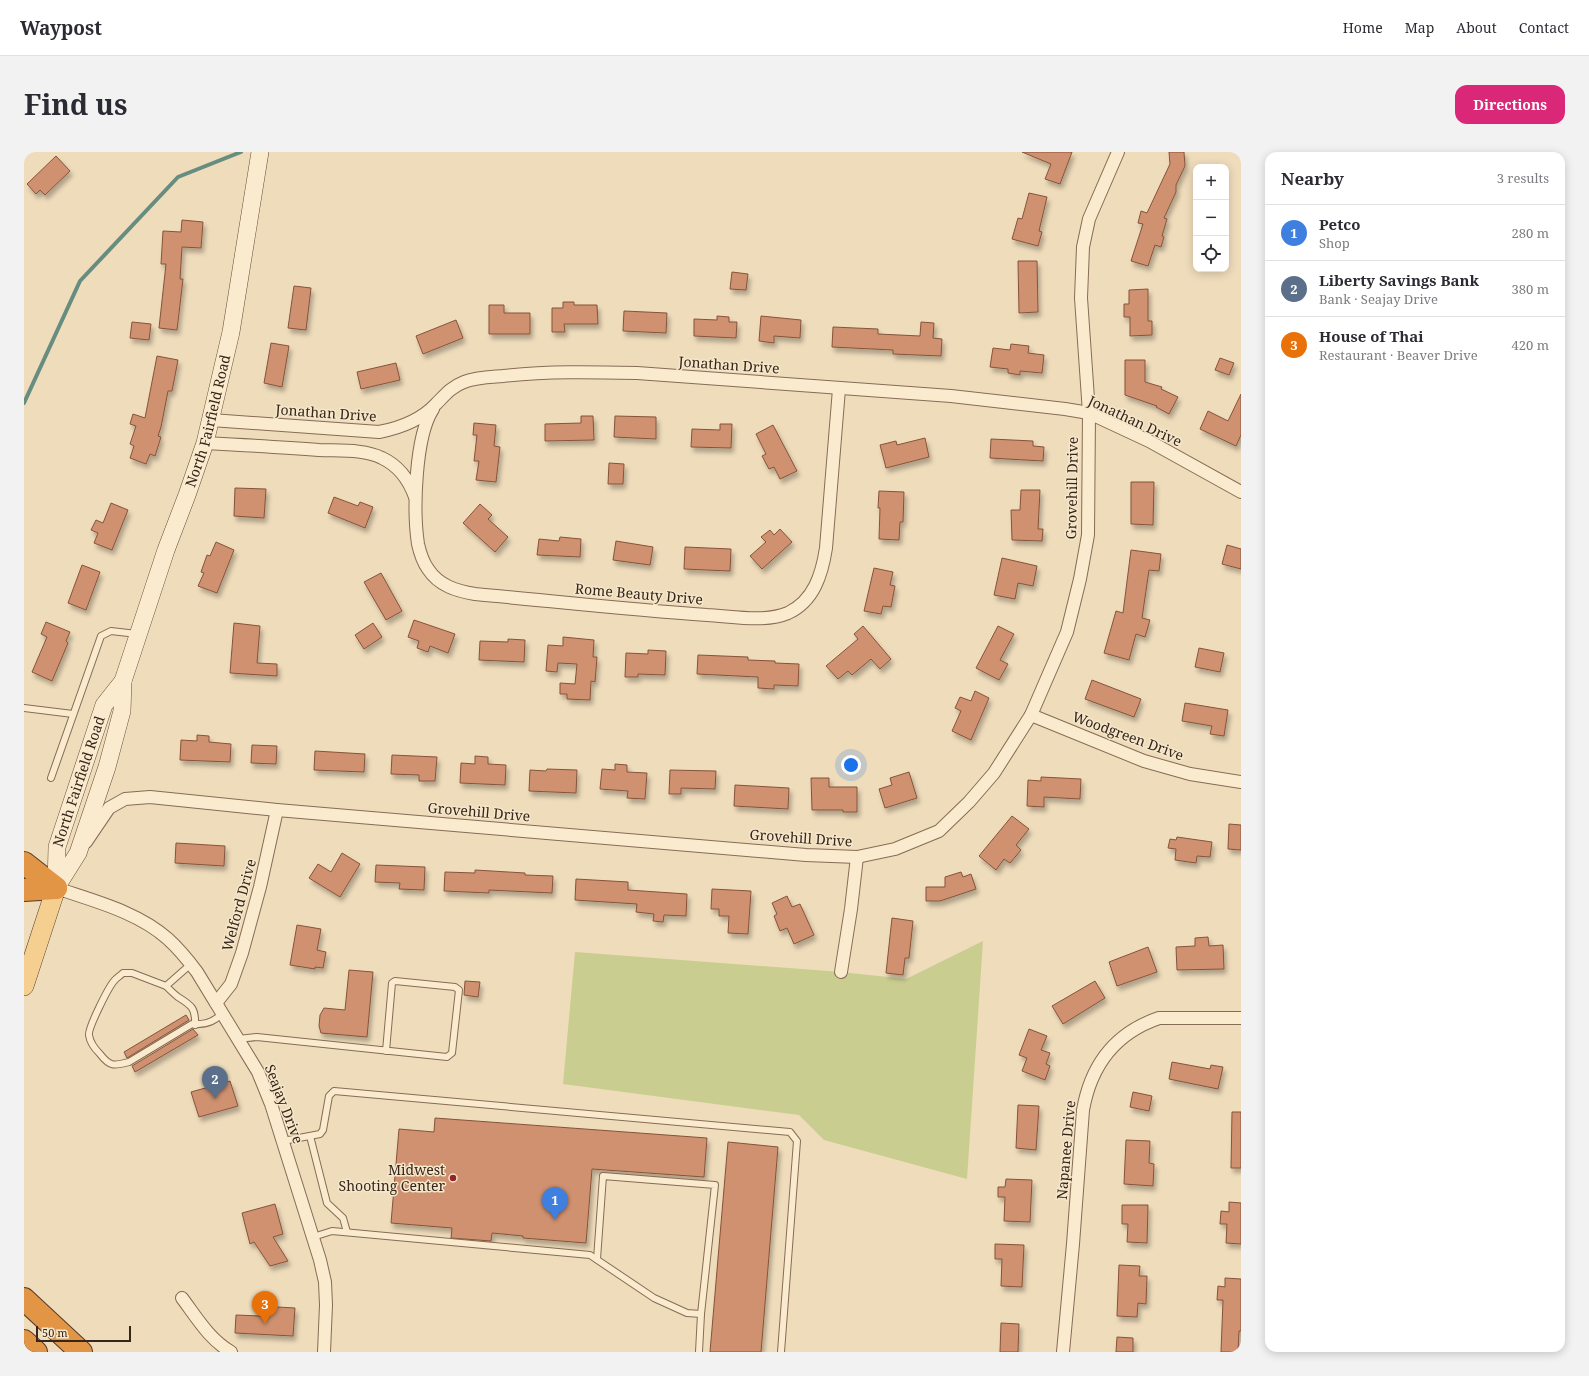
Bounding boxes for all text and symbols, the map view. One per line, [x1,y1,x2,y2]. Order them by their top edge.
text: Waypost [20,15,102,41]
text: Home [1343,18,1383,37]
text: Map [1405,18,1434,37]
text: About [1456,18,1497,37]
text: Contact [1519,18,1569,37]
text: Find us [24,85,128,123]
button: Directions [1455,85,1565,124]
map controls [1193,164,1229,272]
button: + [1193,164,1229,200]
text: Nearby [1281,167,1344,190]
text: 3 results [1497,169,1549,187]
button: − [1193,200,1229,236]
text: Petco [1319,214,1360,234]
text: 1 [1290,224,1298,242]
text: 280 m [1512,224,1549,242]
text: Shop [1319,234,1350,252]
button: locate [1193,236,1229,272]
text: Liberty Savings Bank [1319,270,1479,290]
text: 2 [1290,280,1298,298]
text: 380 m [1512,280,1549,298]
text: Bank · Seajay Drive [1319,290,1438,308]
text: House of Thai [1319,326,1424,346]
text: 3 [1290,336,1298,354]
text: 420 m [1512,336,1549,354]
text: Restaurant · Beaver Drive [1319,346,1478,364]
street label: Jonathan Drive [677,351,780,378]
street label: North Fairfield Road [180,352,234,490]
street label: Jonathan Drive [1084,390,1185,451]
street label: Jonathan Drive [274,399,377,426]
street label: Grovehill Drive [1061,436,1082,540]
street label: Rome Beauty Drive [574,578,704,609]
street label: Woodgreen Drive [1070,707,1186,765]
street label: North Fairfield Road [48,713,109,849]
your location [841,755,861,775]
street label: Grovehill Drive [427,798,531,825]
street label: Grovehill Drive [749,824,853,851]
street label: Welford Drive [217,857,260,953]
street label: Seajay Drive [261,1062,308,1146]
pin: 2 [202,1066,228,1099]
street label: Napanee Drive [1052,1100,1079,1200]
place label: Midwest Shooting Center [339,1160,445,1195]
marker: Midwest Shooting Center [448,1173,458,1183]
pin: 1 [542,1187,568,1220]
pin: 3 [252,1291,278,1324]
scale bar [36,1324,131,1343]
text: 50 m [42,1325,68,1340]

